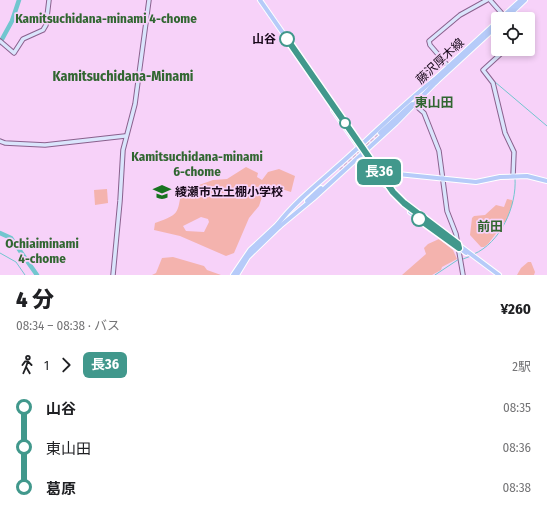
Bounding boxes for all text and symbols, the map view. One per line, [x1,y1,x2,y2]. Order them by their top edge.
district label: Kamitsuchidana-minami 4-chome [15,11,197,26]
map controls [491,12,535,56]
button: locate [491,12,535,56]
marker: 山谷 [279,31,295,47]
place label: 山谷 [252,32,276,46]
street label: 藤沢厚木線 [413,35,467,87]
district label: Kamitsuchidana-Minami [52,68,194,85]
district label: 東山田 [414,95,454,110]
unlabelled marker [339,117,351,129]
district label: Kamitsuchidana-minami 6-chome [131,149,263,179]
line badge: 長36 [356,159,402,185]
text: 長36 [365,163,393,180]
school or university icon: 綾瀬市立土棚小学校 [152,182,172,202]
place label: 綾瀬市立土棚小学校 [175,185,283,199]
unlabelled marker [411,211,427,227]
district label: 前田 [477,219,503,234]
district label: Ochiaiminami 4-chome [5,236,79,266]
text: 4 分 [16,286,54,313]
text: ¥260 [500,300,531,318]
text: 08:34 – 08:38 · バス [16,318,120,333]
icon: walk [16,354,38,376]
icon: forward [55,354,77,376]
text: 長36 [91,356,119,373]
text: 1 [44,358,49,373]
text: 2駅 [512,359,531,374]
text: 山谷 [46,400,76,418]
text: 08:35 [503,400,531,415]
text: 東山田 [46,440,91,458]
text: 08:36 [503,440,531,455]
text: 葛原 [46,480,76,498]
text: 08:38 [502,480,531,495]

